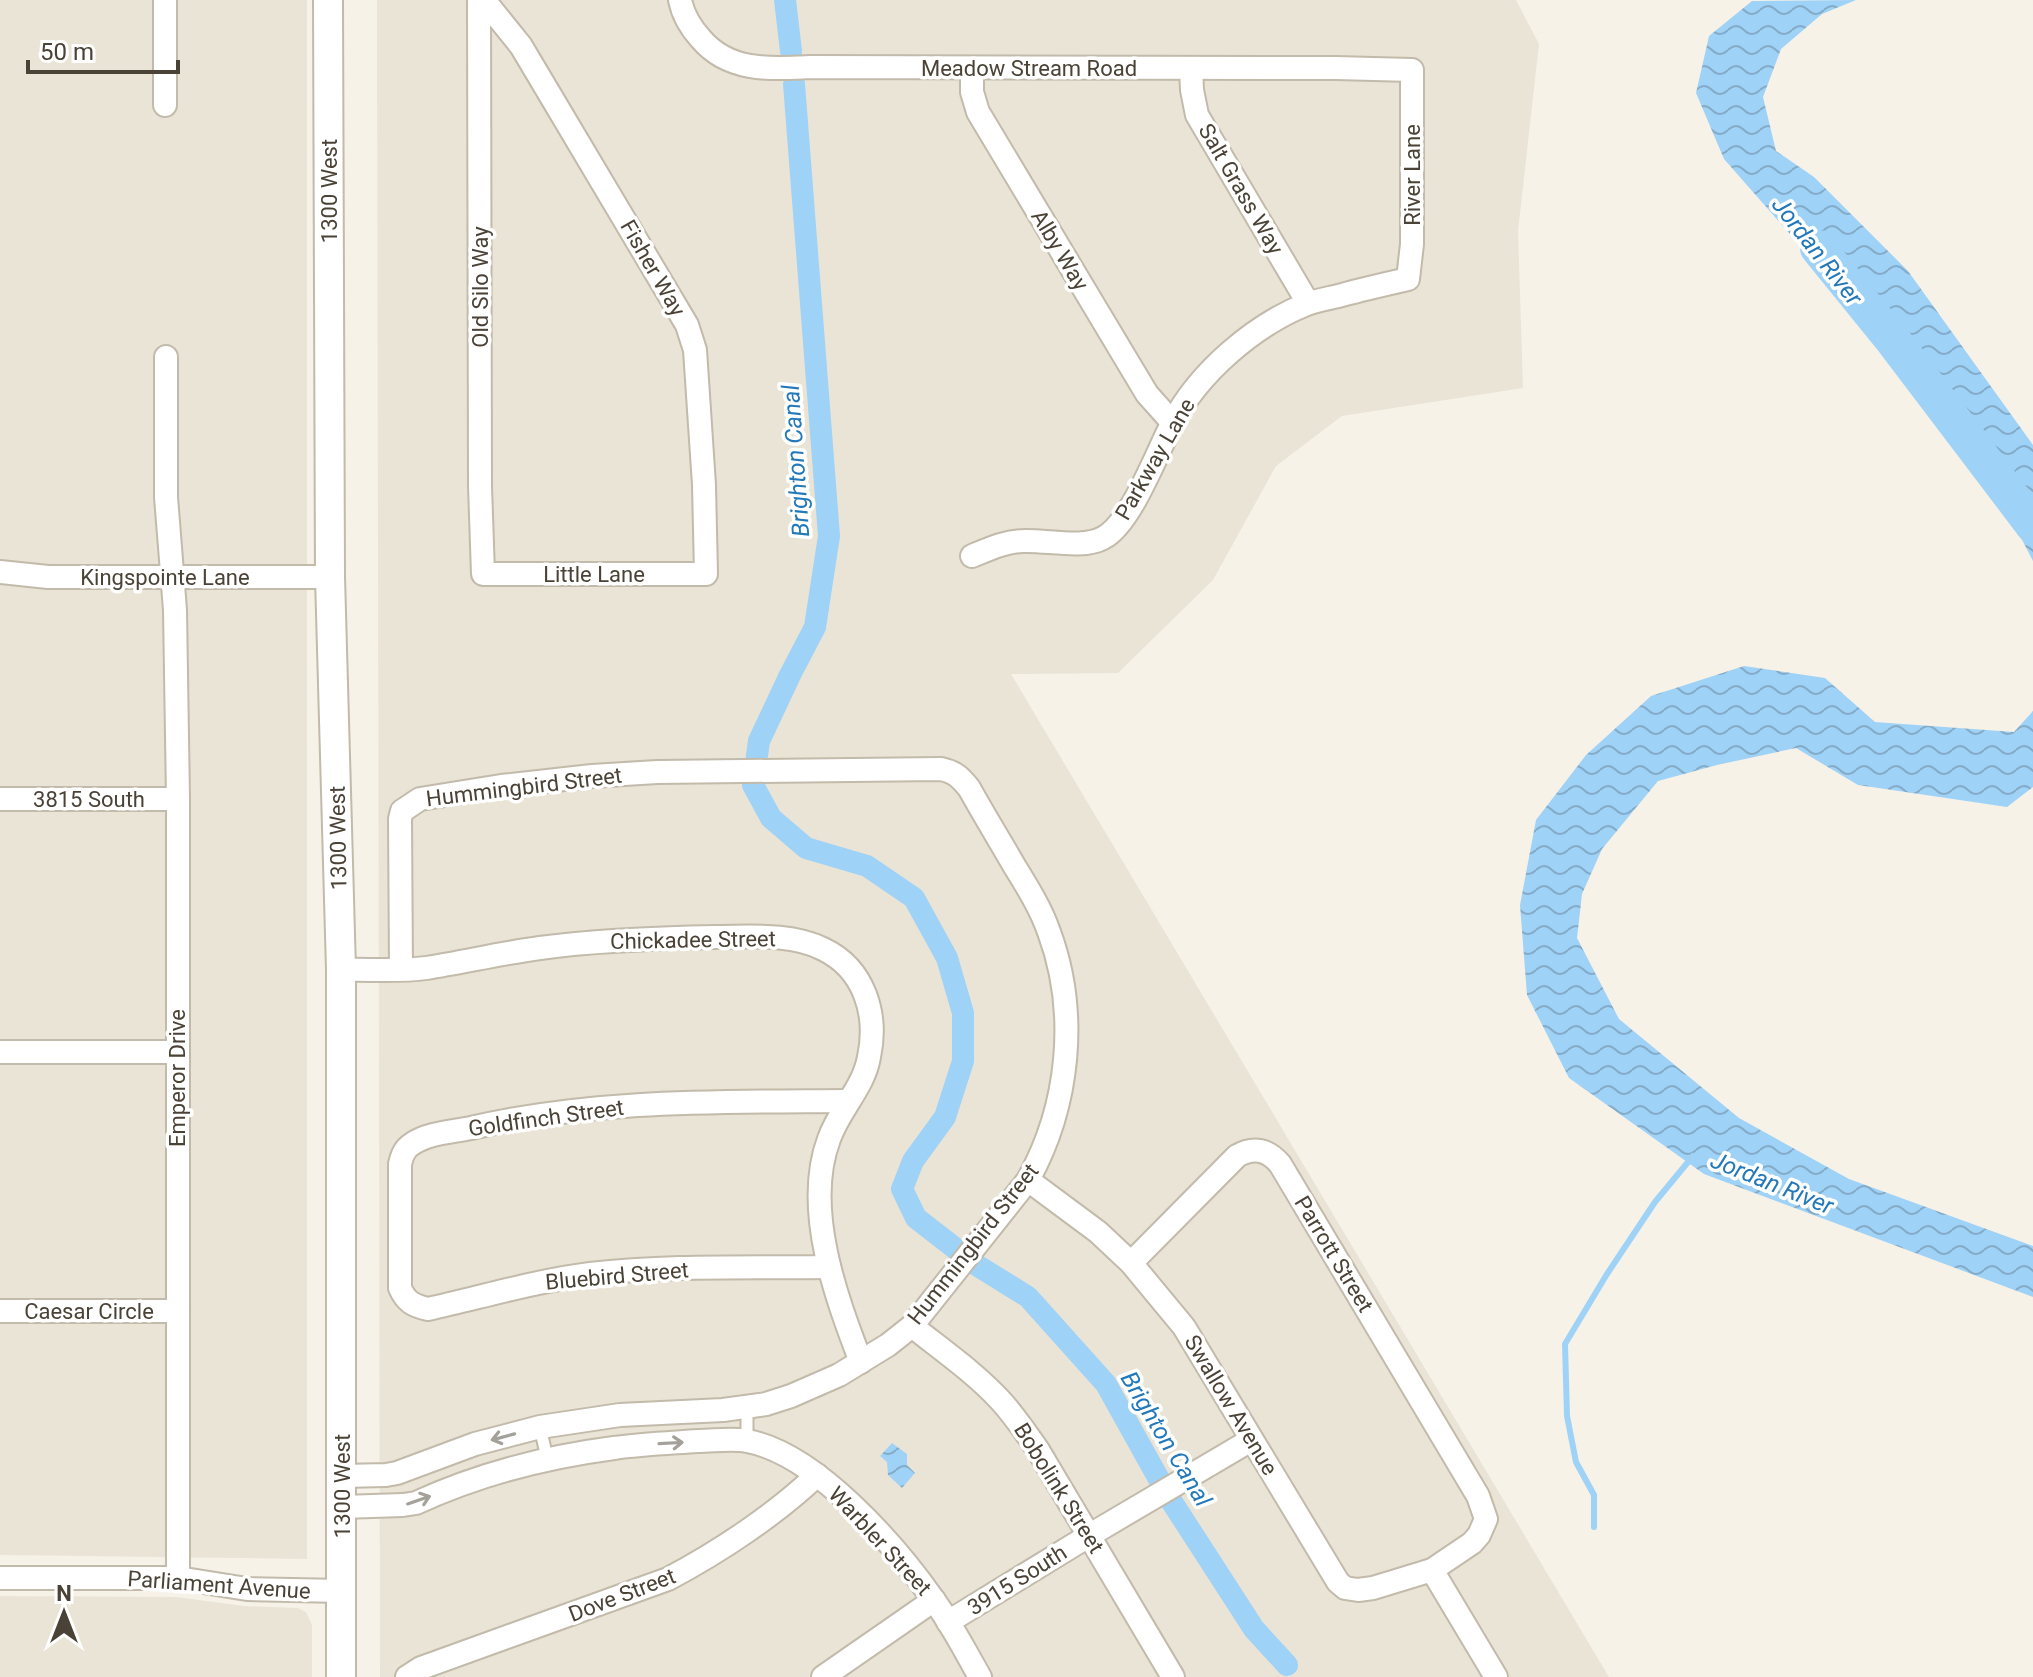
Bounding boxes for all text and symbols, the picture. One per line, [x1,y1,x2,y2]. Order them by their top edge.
scale bar [28,24,178,74]
text: 50 m [40,38,94,66]
street label: Meadow Stream Road [921,56,1137,81]
street label: Salt Grass Way [1194,119,1289,259]
street label: River Lane [1400,124,1425,226]
street label: 1300 West [317,139,342,243]
water label: Jordan River [1766,191,1869,312]
street label: Alby Way [1026,205,1094,295]
street label: Fisher Way [615,215,691,321]
street label: Old Silo Way [468,226,493,348]
water label: Brighton Canal [777,384,815,538]
street label: Parkway Lane [1110,394,1200,524]
street label: Little Lane [543,562,645,587]
street label: Kingspointe Lane [80,565,250,590]
street label: Hummingbird Street [425,763,623,811]
street label: 1300 West [325,786,351,890]
street label: 3815 South [33,787,145,812]
street label: Chickadee Street [610,926,776,954]
street label: Emperor Drive [165,1009,190,1147]
street label: Goldfinch Street [467,1095,625,1141]
water label: Jordan River [1707,1146,1838,1221]
street label: Hummingbird Street [902,1159,1044,1329]
street label: Parrott Street [1290,1191,1378,1317]
street label: Bluebird Street [544,1257,690,1295]
street label: Caesar Circle [24,1299,154,1324]
street label: Swallow Avenue [1179,1331,1283,1479]
water label: Brighton Canal [1115,1366,1217,1512]
street label: Bobolink Street [1009,1418,1109,1558]
one-way arrow [491,1430,517,1445]
street label: 1300 West [330,1434,355,1538]
one-way arrow [657,1435,684,1450]
street label: Warbler Street [823,1482,937,1600]
one-way arrow [407,1492,431,1506]
street label: 3915 South [963,1540,1071,1620]
street label: Dove Street [565,1563,679,1627]
street label: Parliament Avenue [127,1566,311,1604]
north arrow [24,1573,104,1653]
text: N [56,1581,72,1606]

